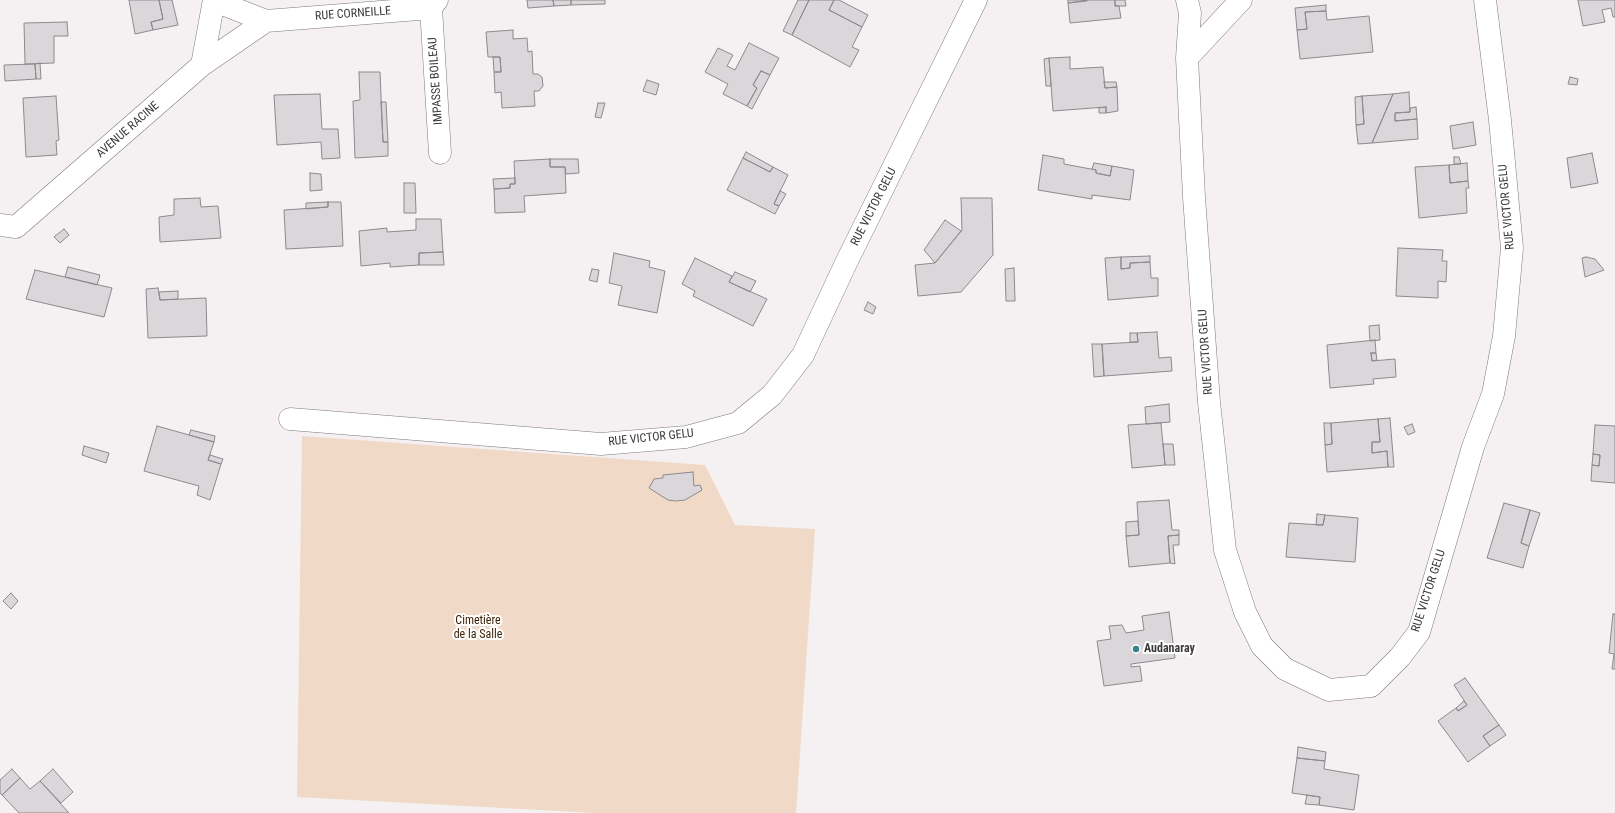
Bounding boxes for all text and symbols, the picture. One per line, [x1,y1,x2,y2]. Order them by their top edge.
street label: RUE CORNEILLE [315,4,391,24]
street label: IMPASSE BOILEAU [426,37,446,125]
street label: AVENUE RACINE [94,99,162,161]
street label: RUE VICTOR GELU [1496,164,1518,250]
street label: RUE VICTOR GELU [848,166,900,248]
street label: RUE VICTOR GELU [1196,309,1216,395]
street label: RUE VICTOR GELU [608,426,694,450]
street label: RUE VICTOR GELU [1409,548,1449,634]
park label: Cimetière de la Salle [454,614,502,642]
place label: Audanaray [1144,642,1195,656]
marker: Audanaray [1131,644,1141,654]

